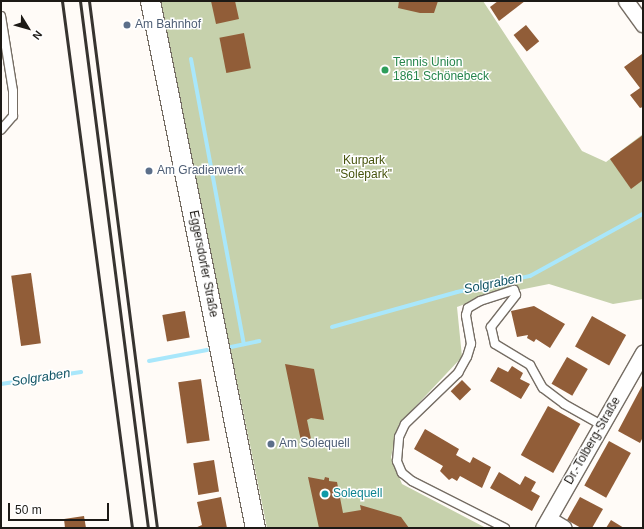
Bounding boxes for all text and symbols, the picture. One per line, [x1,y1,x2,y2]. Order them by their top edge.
north arrow [8,8,48,48]
place label: Am Bahnhof [135,18,201,32]
marker: Am Bahnhof [122,20,132,30]
text: N [30,28,45,42]
place label: Tennis Union 1861 Schönebeck [393,56,489,84]
marker: Tennis Union 1861 Schönebeck [380,65,390,75]
park label: Kurpark "Solepark" [336,154,392,182]
place label: Am Gradierwerk [157,164,244,178]
marker: Am Gradierwerk [144,166,154,176]
street label: Eggersdorfer Straße [186,209,220,319]
water label: Solgraben [462,270,524,298]
water label: Solgraben [11,366,71,390]
street label: Dr.-Tolberg-Straße [562,395,624,487]
place label: Am Solequell [279,437,350,451]
marker: Am Solequell [266,439,276,449]
place label: Solequell [333,487,382,501]
marker: Solequell [320,489,330,499]
scale bar [10,495,111,521]
text: 50 m [15,503,42,517]

